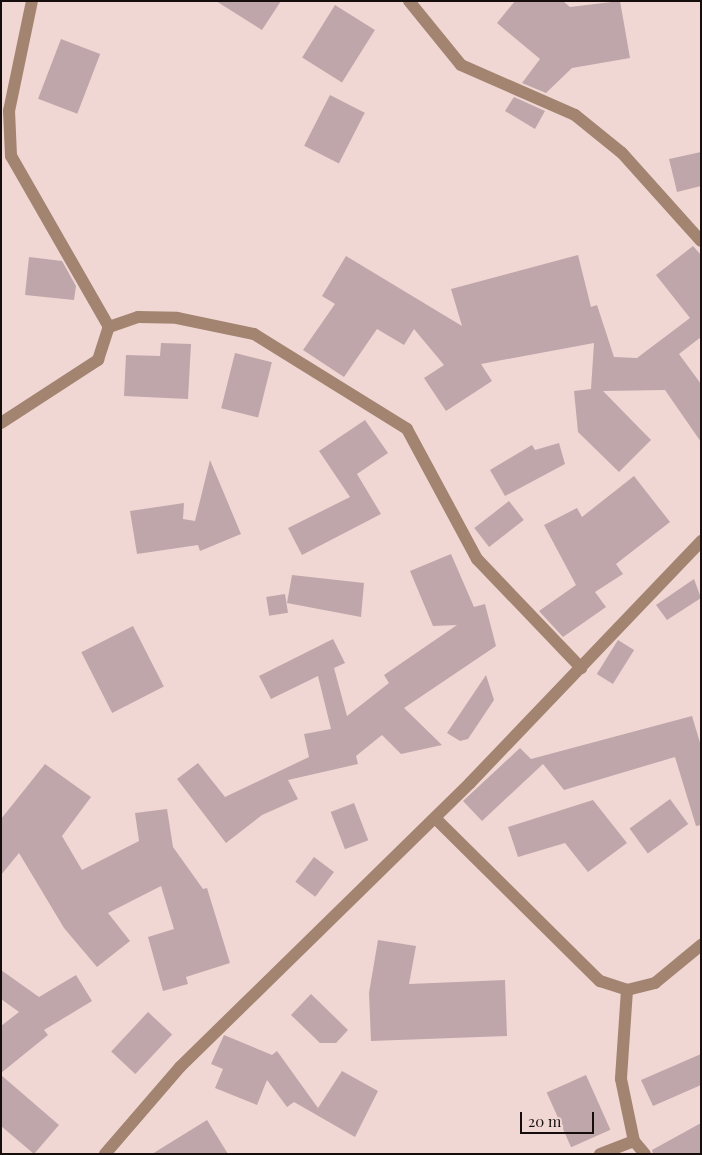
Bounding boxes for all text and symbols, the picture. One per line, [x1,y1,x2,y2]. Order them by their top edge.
scale bar [522,1102,596,1134]
text: 20 m [528,1111,561,1131]

